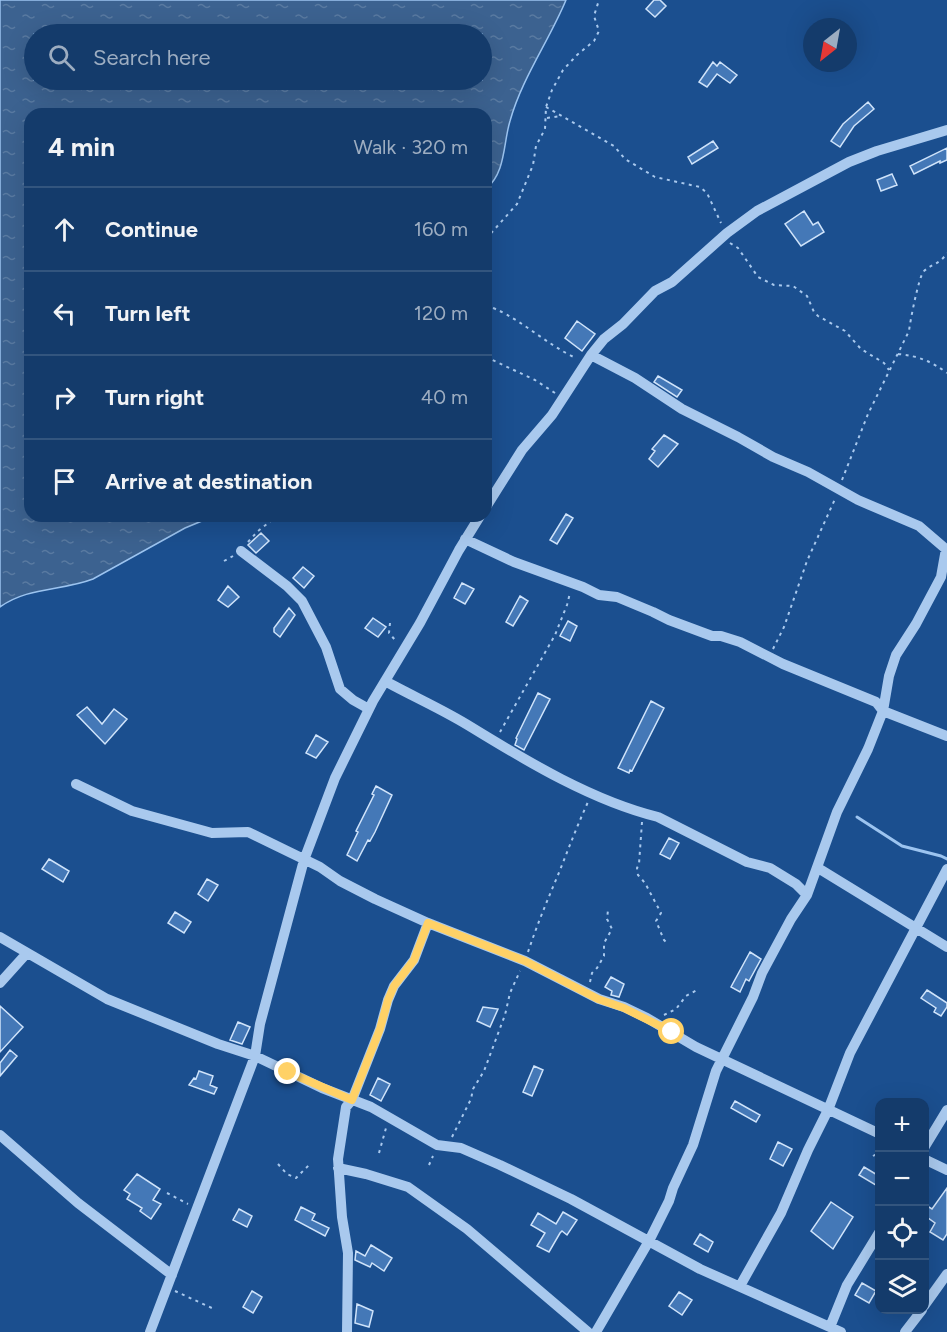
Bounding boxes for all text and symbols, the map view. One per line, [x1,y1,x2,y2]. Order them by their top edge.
north arrow [803,18,857,72]
search box [24,24,492,90]
icon: search [45,41,78,74]
text: Search here [93,44,211,71]
text: 4 min [48,131,115,163]
text: Walk · 320 m [354,135,468,159]
icon: ahead [48,213,81,246]
text: Continue [105,216,198,243]
text: 160 m [414,217,468,241]
icon: left [48,297,81,330]
text: Turn left [105,300,191,327]
text: 120 m [414,301,468,325]
icon: right [48,381,81,414]
text: Turn right [105,384,204,411]
text: 40 m [421,385,468,409]
icon: arrive [48,465,81,498]
text: Arrive at destination [105,468,313,495]
route start [658,1018,684,1044]
route end [274,1058,300,1084]
map controls [875,1098,929,1314]
button: + [875,1098,929,1152]
button: − [875,1152,929,1206]
button: locate [875,1206,929,1260]
button: layers [875,1260,929,1314]

